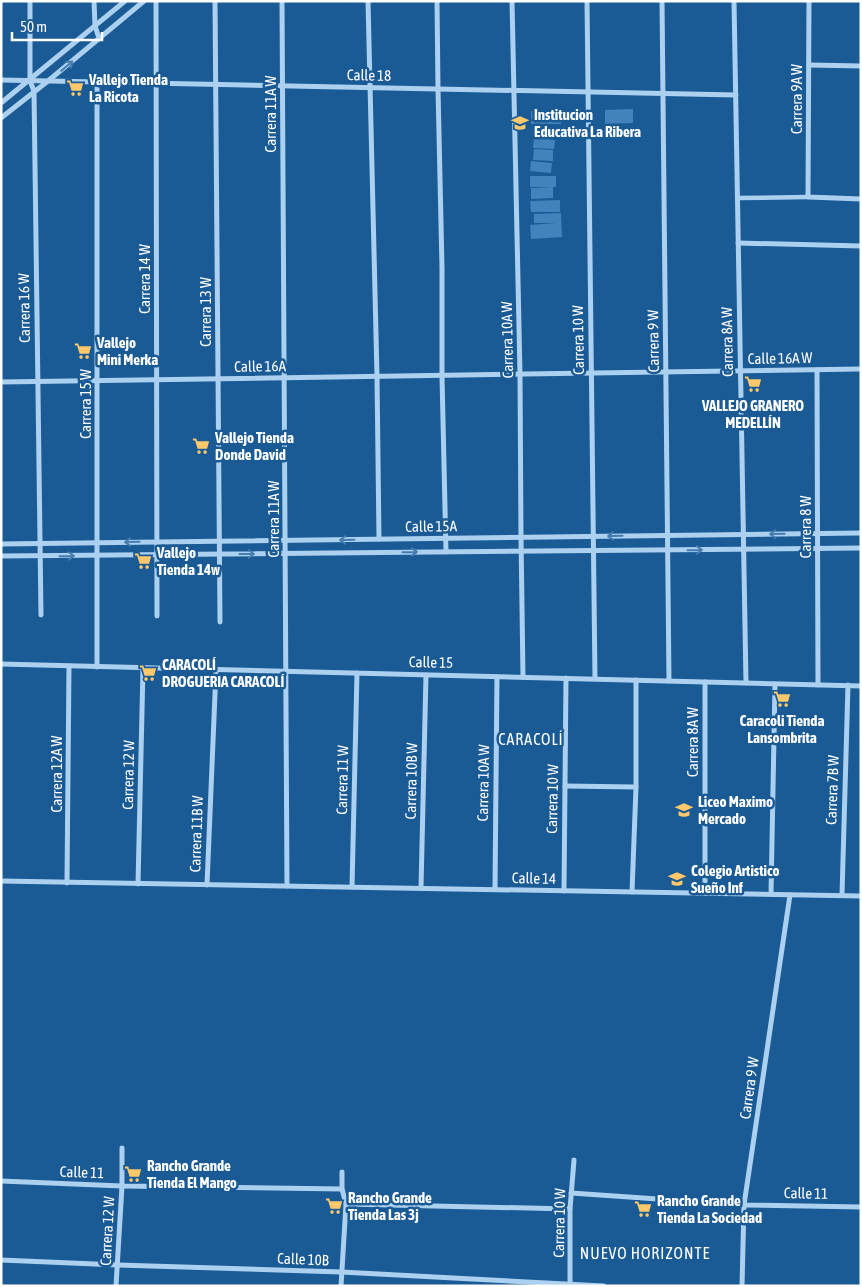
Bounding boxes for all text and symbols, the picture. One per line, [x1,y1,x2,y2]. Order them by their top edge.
scale bar [12,10,102,42]
text: 50 m [20,18,47,35]
one-way arrow [60,60,73,71]
street label: Carrera 9A W [788,64,805,134]
street label: Calle 18 [347,66,391,84]
place label: Vallejo Tienda La Ricota [88,71,168,105]
street label: Carrera 11A W [262,75,279,152]
supermarket icon: Vallejo Tienda La Ricota [65,78,85,98]
place label: Institucion Educativa La Ribera [534,106,641,140]
school or university icon: Institucion Educativa La Ribera [510,113,530,133]
street label: Carrera 14 W [136,244,153,314]
street label: Carrera 16 W [15,273,33,343]
street label: Carrera 13 W [197,277,214,347]
street label: Carrera 10A W [498,301,516,379]
street label: Carrera 10 W [569,305,587,375]
street label: Carrera 8A W [718,307,736,377]
street label: Carrera 9 W [644,309,662,372]
place label: Vallejo Mini Merka [96,334,158,368]
supermarket icon: Vallejo Mini Merka [73,341,93,361]
street label: Calle 16A W [747,349,813,367]
street label: Calle 16A [234,357,287,375]
street label: Carrera 15 W [77,369,94,439]
supermarket icon: VALLEJO GRANERO MEDELLÍN [743,374,763,394]
place label: VALLEJO GRANERO MEDELLÍN [701,397,804,431]
place label: Vallejo Tienda Donde David [214,429,294,463]
supermarket icon: Vallejo Tienda Donde David [191,436,211,456]
street label: Carrera 11A W [265,480,282,557]
street label: Carrera 8 W [797,496,814,558]
street label: Calle 15A [405,517,458,535]
one-way arrow [769,529,786,539]
one-way arrow [607,531,623,541]
one-way arrow [339,535,355,544]
one-way arrow [124,537,140,547]
place label: Vallejo Tienda 14w [156,544,220,578]
one-way arrow [686,545,703,555]
one-way arrow [402,547,418,557]
one-way arrow [239,549,255,559]
one-way arrow [59,551,75,561]
supermarket icon: Vallejo Tienda 14w [133,551,153,571]
street label: Calle 15 [409,653,453,671]
place label: CARACOLÍ DROGUERIA CARACOLÍ [162,656,284,690]
supermarket icon: CARACOLÍ DROGUERIA CARACOLÍ [138,663,158,683]
supermarket icon: Caracoli Tienda Lansombrita [772,689,792,709]
street label: Carrera 8A W [684,707,701,777]
place label: Caracoli Tienda Lansombrita [740,712,824,746]
district label: CARACOLÍ [498,730,564,748]
street label: Carrera 12A W [48,735,65,812]
street label: Carrera 12 W [119,740,137,810]
street label: Carrera 10B W [402,742,420,819]
street label: Carrera 10A W [474,744,492,822]
street label: Carrera 11 W [333,745,351,815]
street label: Carrera 7B W [822,755,842,825]
street label: Carrera 10 W [543,764,561,834]
place label: Liceo Maximo Mercado [698,793,773,827]
street label: Carrera 11B W [186,795,206,873]
school or university icon: Liceo Maximo Mercado [674,800,694,820]
place label: Colegio Artistico Sueño Inf [691,862,780,896]
street label: Calle 14 [512,869,556,887]
school or university icon: Colegio Artistico Sueño Inf [667,869,687,889]
street label: Carrera 9 W [736,1056,762,1120]
place label: Rancho Grande Tienda El Mango [147,1157,237,1191]
street label: Calle 11 [59,1163,105,1181]
supermarket icon: Rancho Grande Tienda El Mango [123,1164,143,1184]
street label: Calle 11 [784,1184,828,1202]
street label: Carrera 10 W [550,1188,568,1258]
place label: Rancho Grande Tienda Las 3j [348,1189,432,1223]
place label: Rancho Grande Tienda La Sociedad [657,1192,762,1226]
street label: Carrera 12 W [97,1196,117,1266]
supermarket icon: Rancho Grande Tienda Las 3j [324,1196,344,1216]
supermarket icon: Rancho Grande Tienda La Sociedad [633,1199,653,1219]
district label: NUEVO HORIZONTE [580,1244,710,1262]
street label: Calle 10B [277,1250,329,1268]

